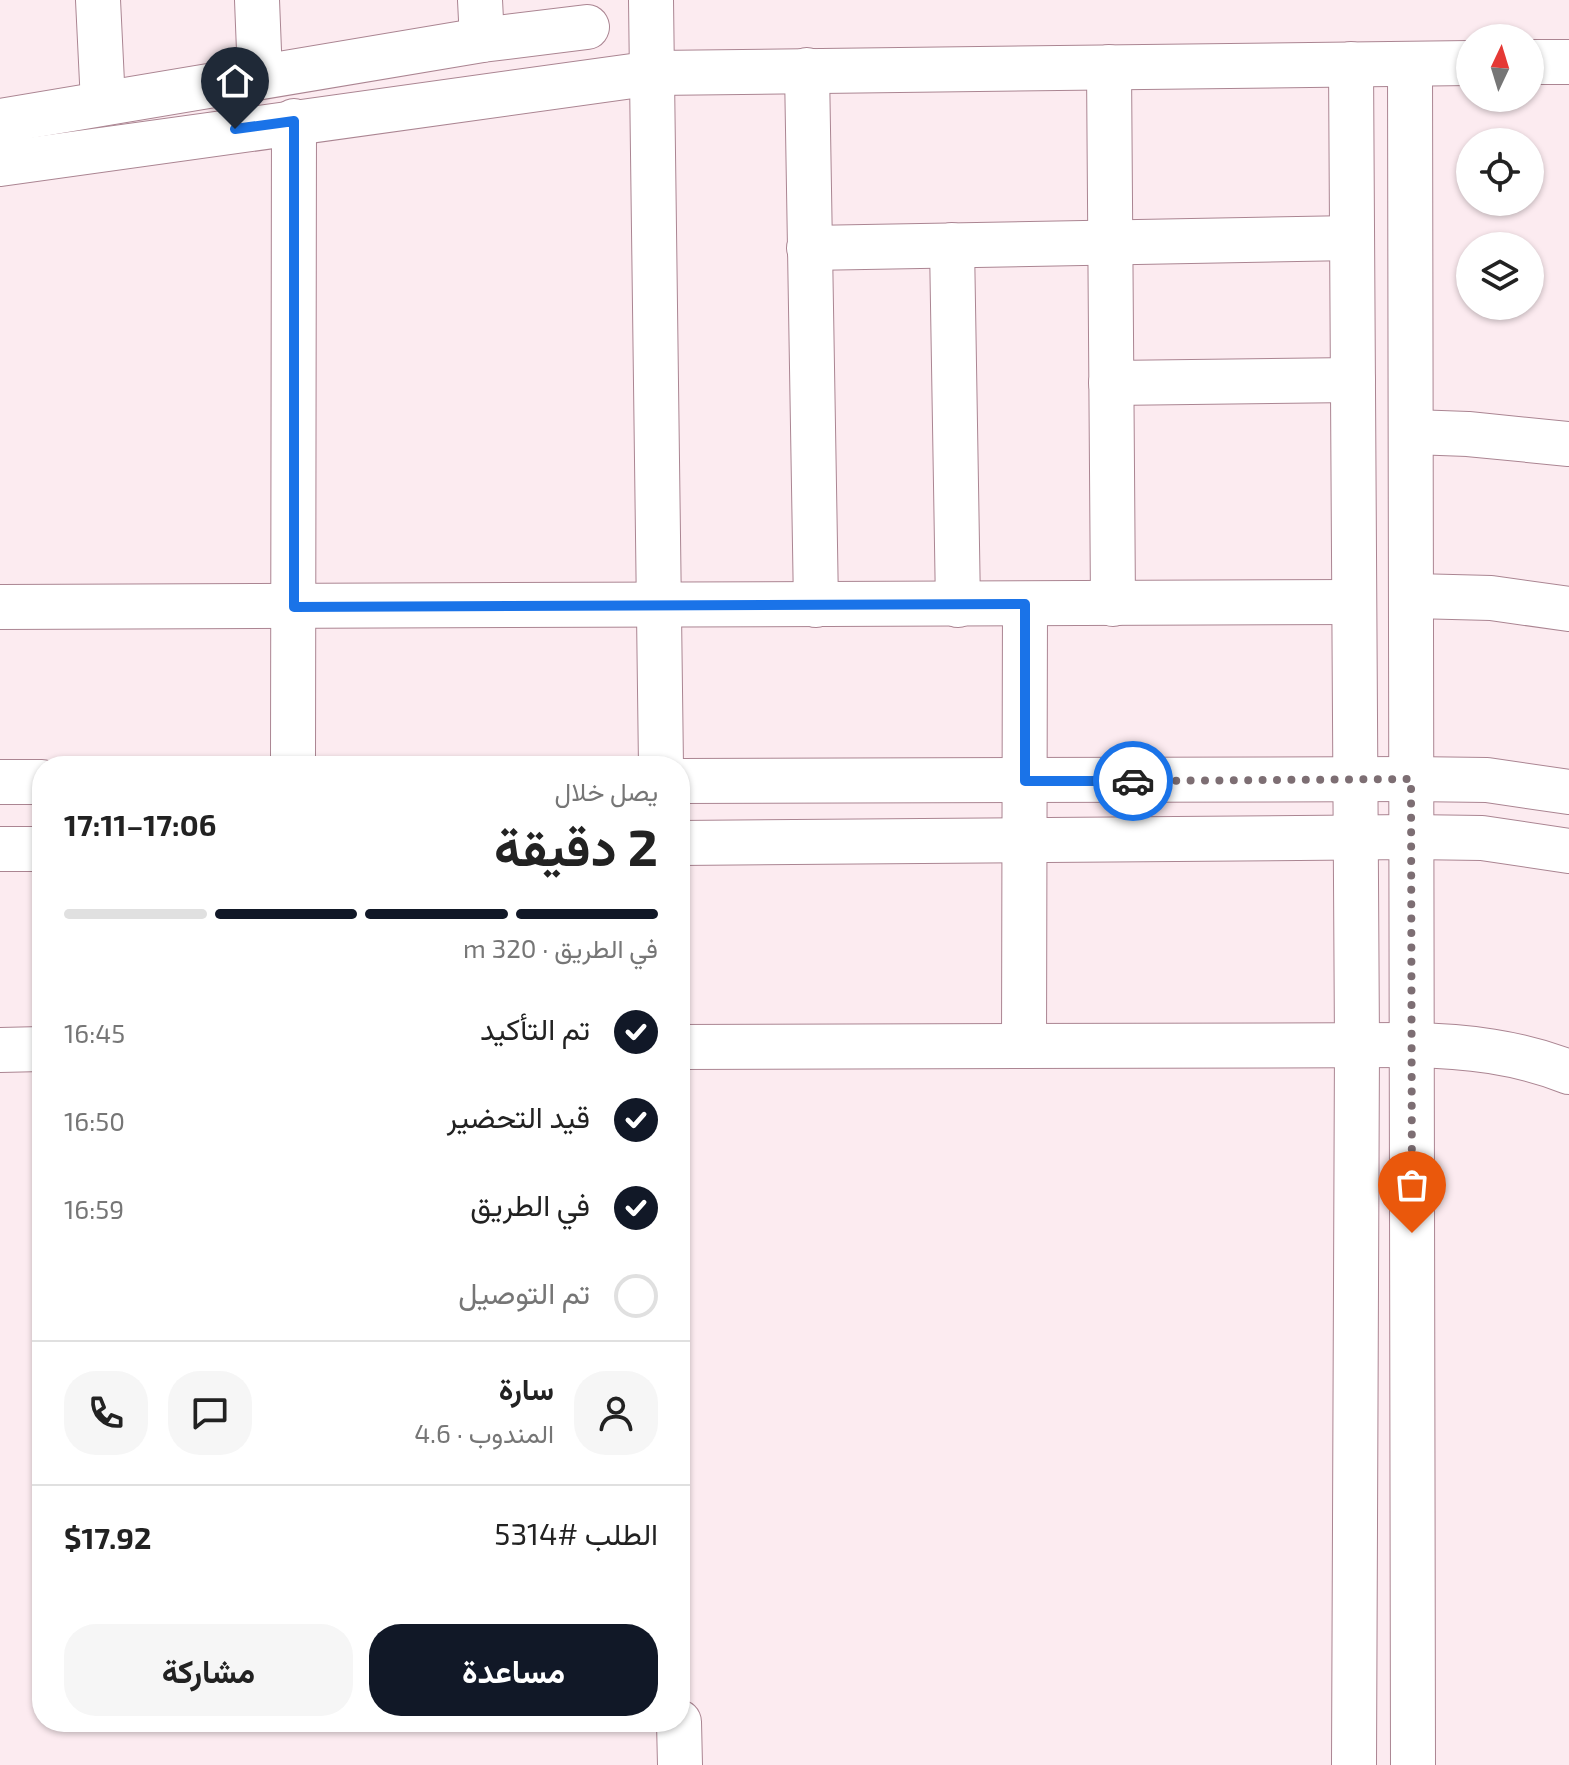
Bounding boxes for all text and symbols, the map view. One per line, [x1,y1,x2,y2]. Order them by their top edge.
north arrow [1456,24,1544,112]
map controls [1456,24,1544,320]
pin [201,47,269,129]
icon: home [213,59,257,103]
button: locate [1456,128,1544,216]
button: layers [1456,232,1544,320]
courier [1093,741,1173,821]
icon: car [1111,759,1155,803]
text: يصل خلال [555,775,658,806]
text: 17:06–17:11 [64,806,216,842]
text: 2 دقيقة [494,814,658,876]
text: في الطريق · 320 m [463,932,658,963]
text: تم التأكيد [480,1010,590,1046]
icon: check [614,1010,658,1054]
text: 16:45 [64,1017,125,1048]
text: قيد التحضير [447,1098,590,1134]
icon: check [614,1098,658,1142]
text: 16:50 [64,1105,125,1136]
pin [1378,1151,1446,1233]
icon: bag [1390,1163,1434,1207]
text: في الطريق [470,1186,590,1222]
icon: check [614,1186,658,1230]
text: 16:59 [64,1193,124,1224]
text: تم التوصيل [458,1274,590,1310]
text: سارة [499,1370,554,1406]
button: phone [64,1371,148,1455]
button: chat [168,1371,252,1455]
button: person [574,1371,658,1455]
text: المندوب · 4.6 [414,1417,554,1448]
text: الطلب #5314 [494,1515,658,1551]
text: $17.92 [64,1519,151,1555]
button: مشاركة [64,1624,353,1716]
button: مساعدة [369,1624,658,1716]

